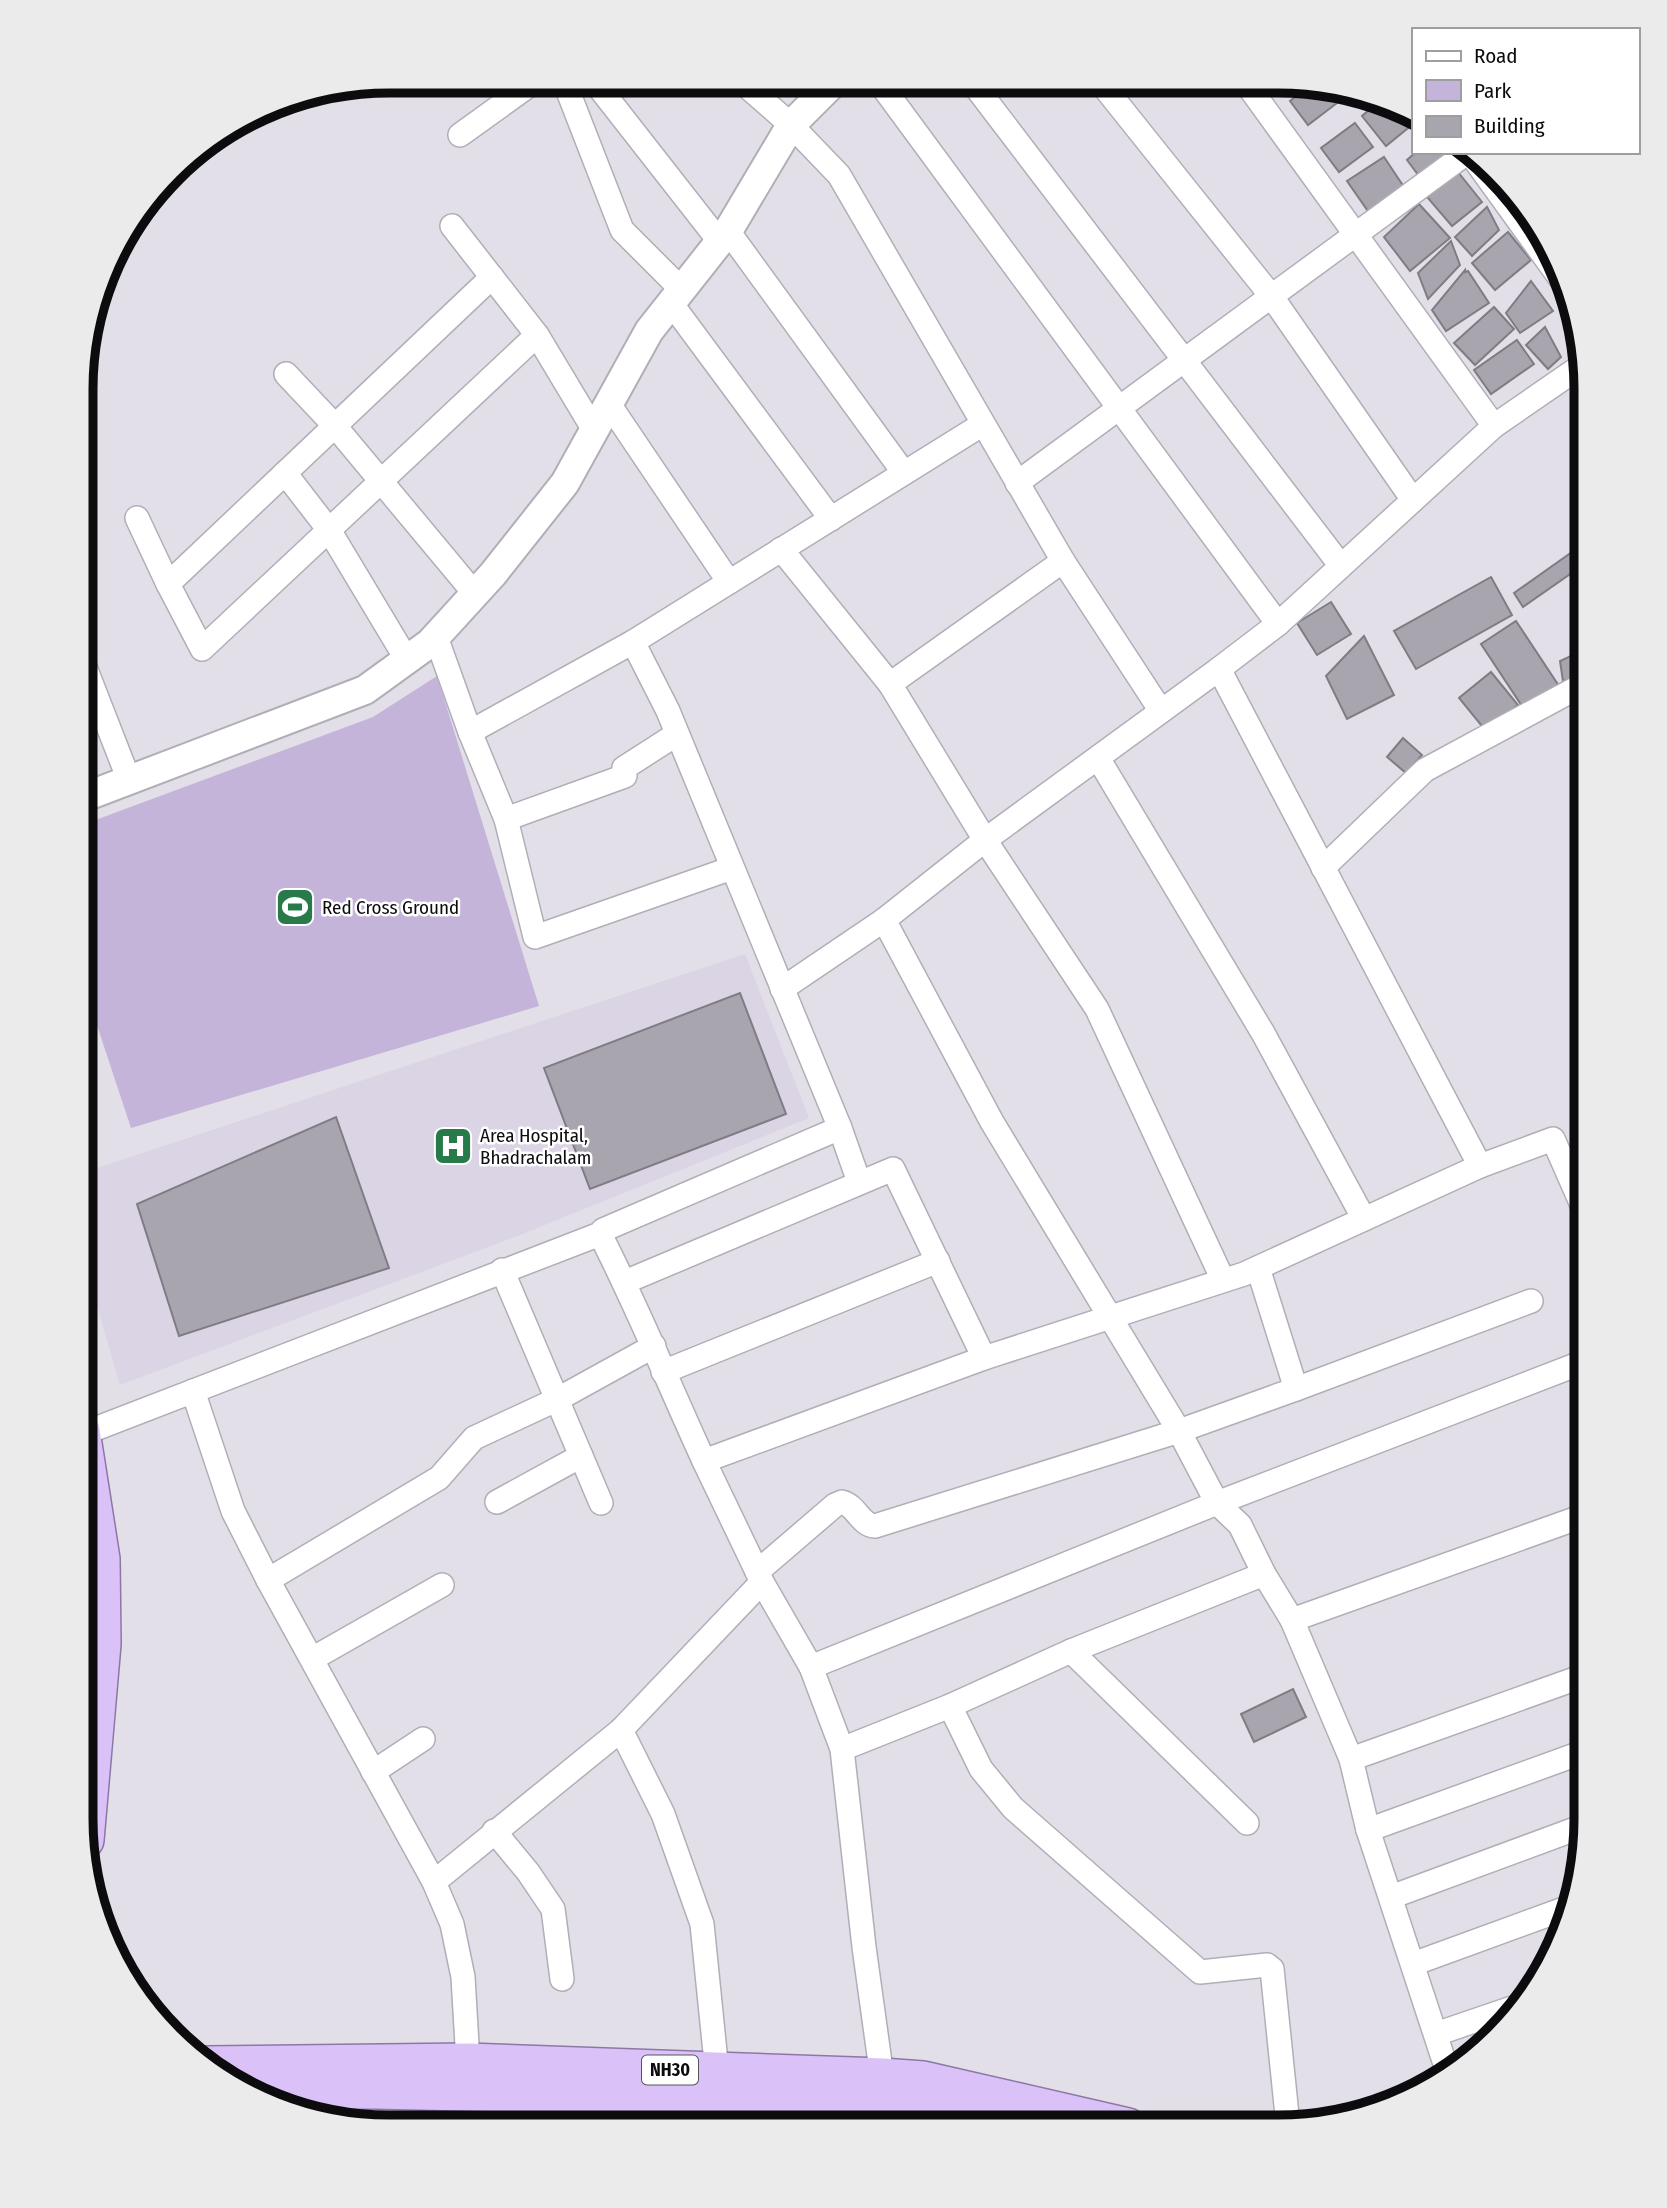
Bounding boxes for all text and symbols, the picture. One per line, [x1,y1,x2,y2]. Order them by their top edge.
legend [1412,28,1639,154]
text: Road [1474,43,1518,69]
text: Park [1474,78,1512,104]
text: Building [1474,113,1545,139]
sports icon: Red Cross Ground [274,886,316,928]
place label: Red Cross Ground [322,896,459,919]
place label: Area Hospital, Bhadrachalam [480,1124,591,1169]
hospital icon: Area Hospital, Bhadrachalam [432,1125,474,1167]
road number: NH30 [642,2056,698,2084]

